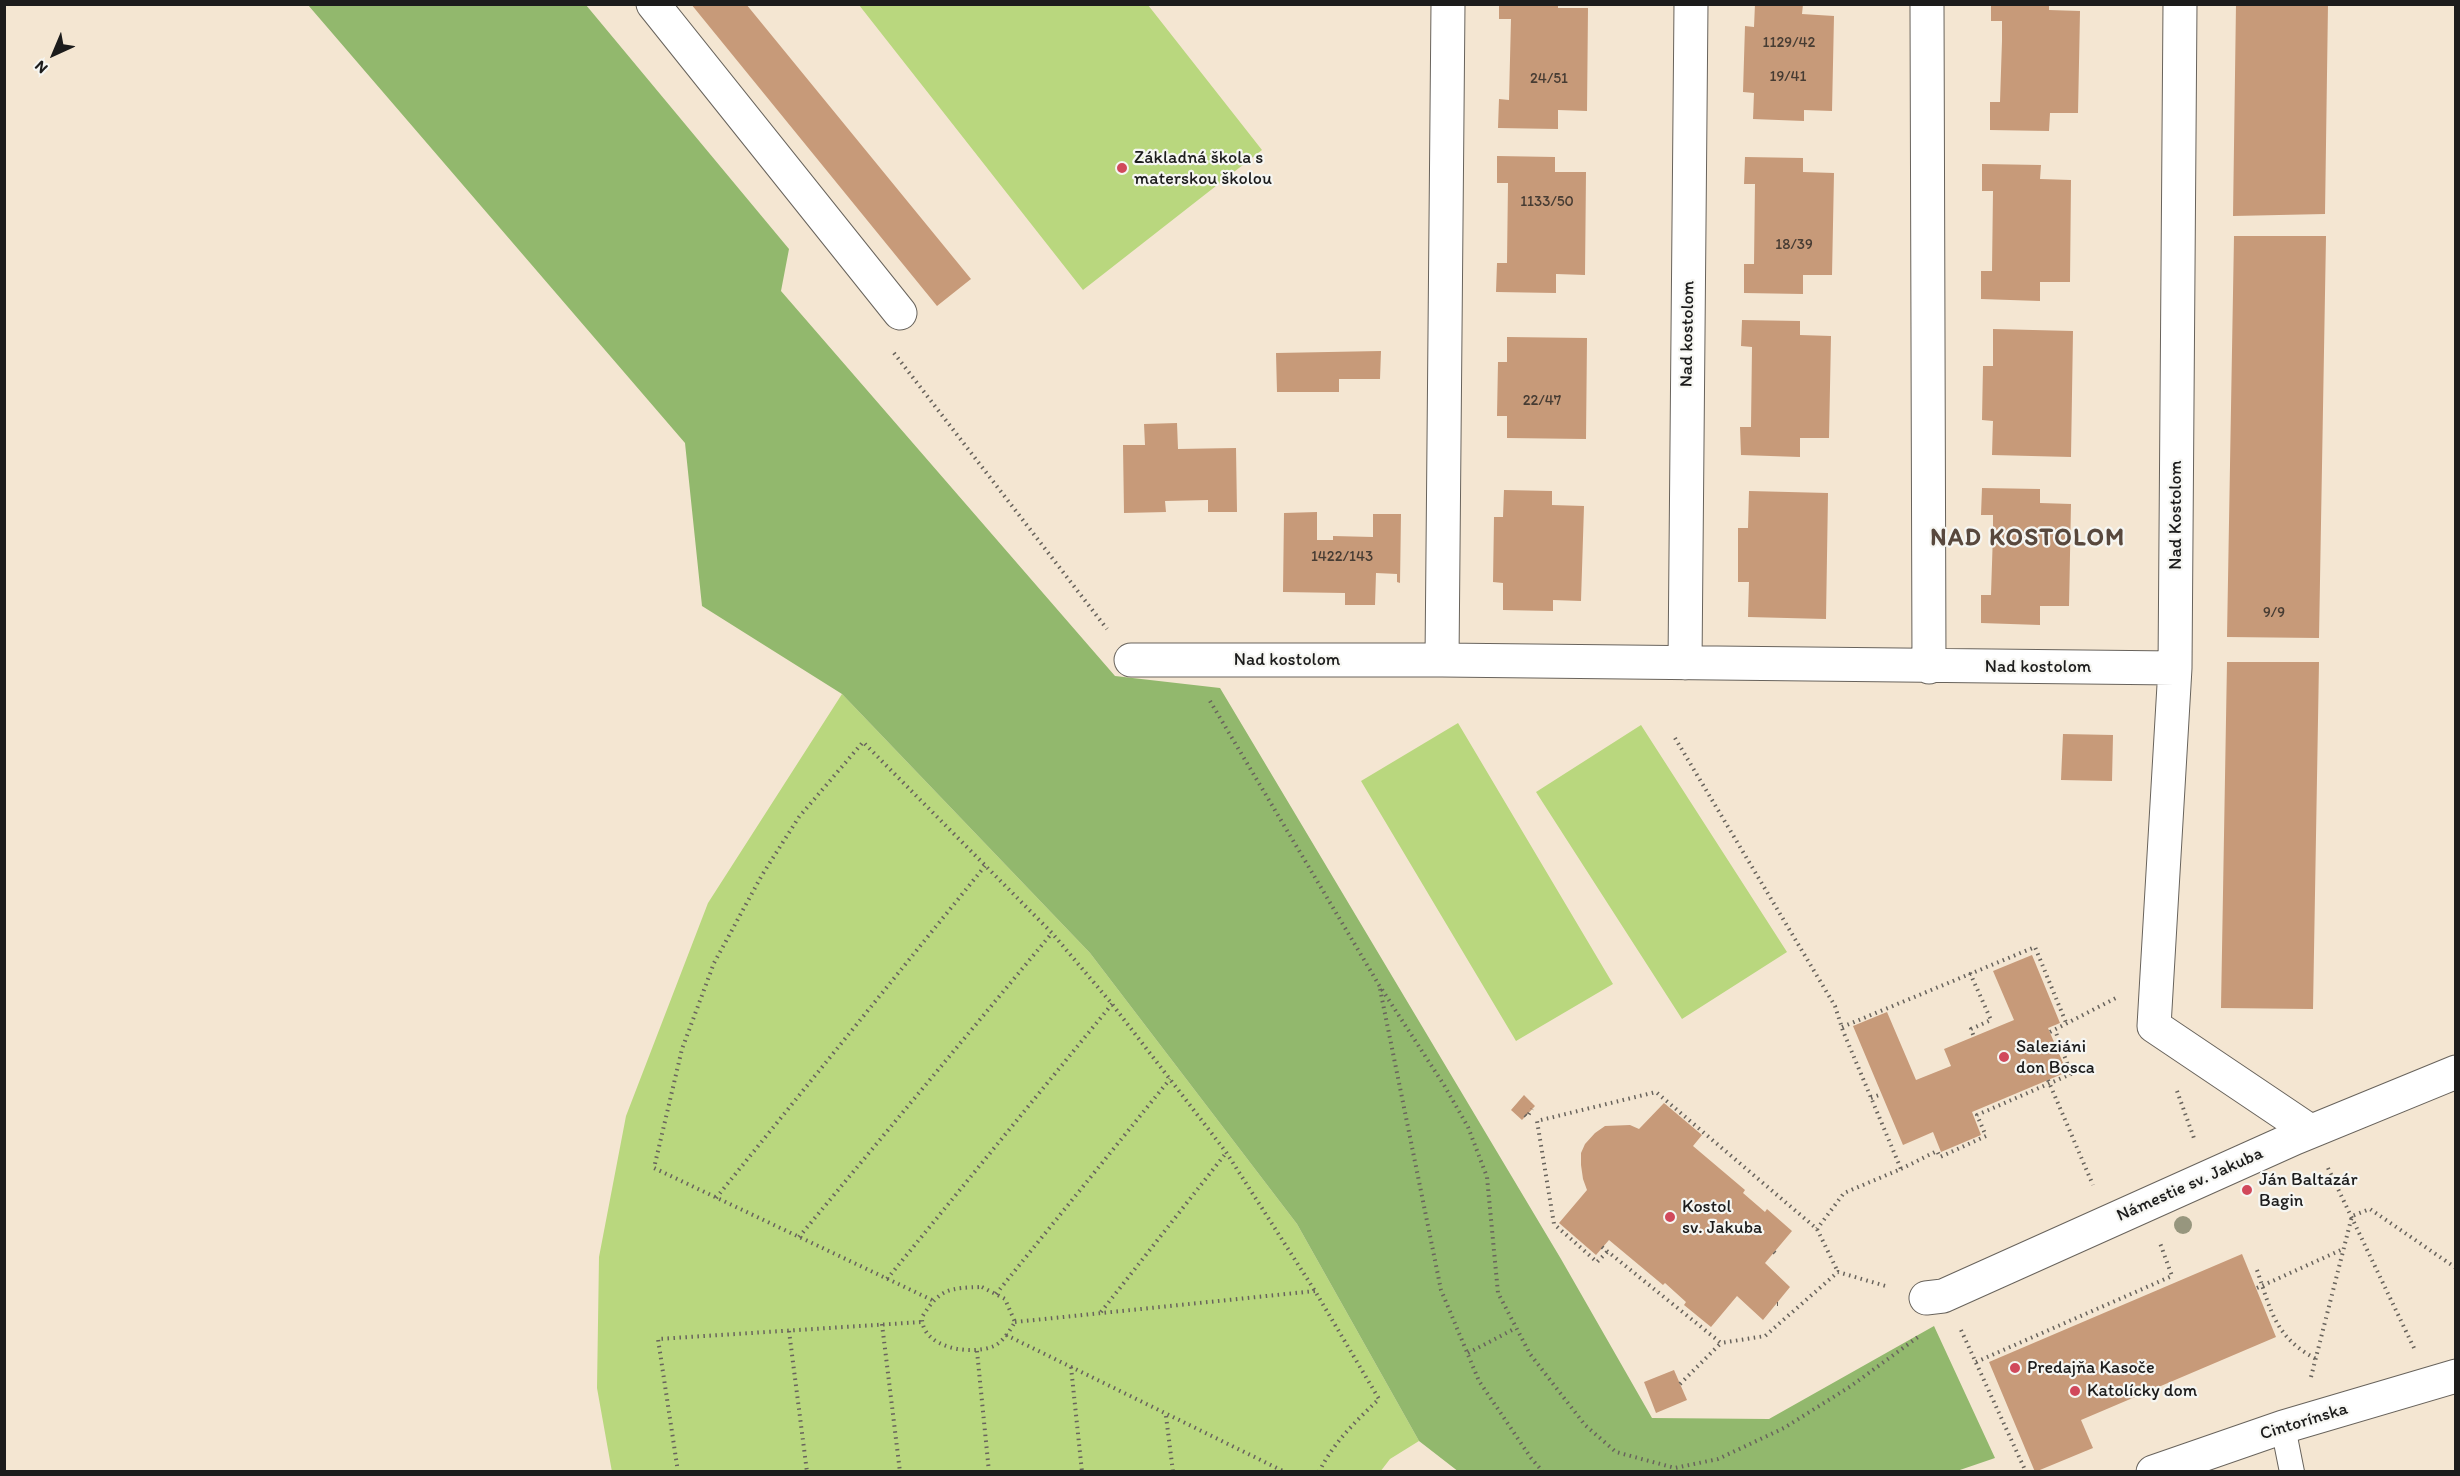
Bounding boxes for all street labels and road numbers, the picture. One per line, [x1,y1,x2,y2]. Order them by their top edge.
street label: Nad kostolom [1676,281,1700,387]
street label: Nad Kostolom [2165,460,2187,570]
street label: Nad kostolom [1234,649,1340,671]
street label: Nad kostolom [1985,656,2091,678]
street label: Námestie sv. Jakuba [2114,1143,2266,1227]
street label: Cintorínska [2257,1398,2351,1446]

